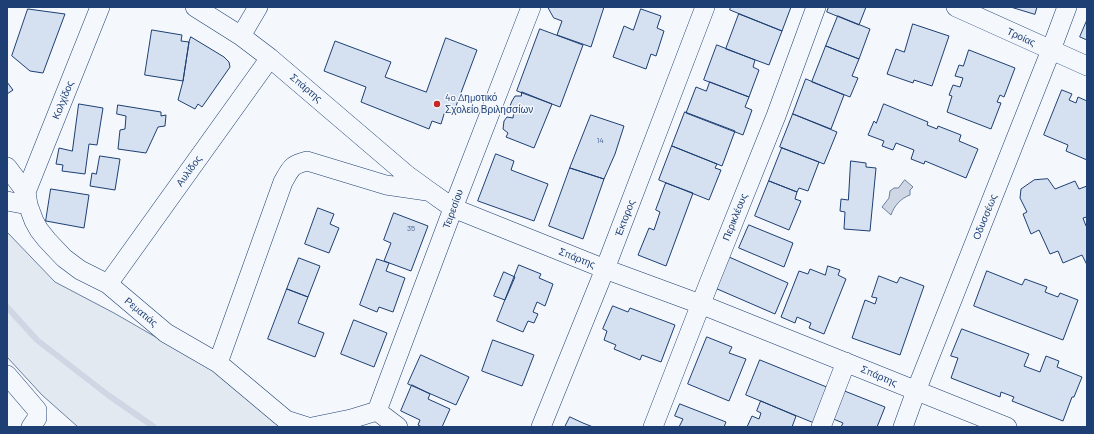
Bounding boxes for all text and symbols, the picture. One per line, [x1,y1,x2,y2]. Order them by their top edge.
street label: Τροίας [1005,25,1037,49]
street label: Σπάρτης [287,71,325,105]
street label: Κολχίδος [50,79,76,121]
place label: 4o Δημοτικό Σχολείο Βριλησσίων [445,92,533,116]
marker: 4o Δημοτικό Σχολείο Βριλησσίων [432,99,442,109]
house number: 14 [596,135,604,145]
street label: Αυλίδος [174,153,204,189]
street label: Τειρεσίου [440,188,466,230]
street label: Περικλέους [720,192,750,242]
street label: Οδυσσέως [970,192,1000,242]
street label: Έκτορος [613,198,637,238]
house number: 35 [407,223,415,233]
street label: Σπάρτης [557,245,597,271]
street label: Ρεματιάς [122,295,160,329]
street label: Σπάρτης [859,363,899,389]

